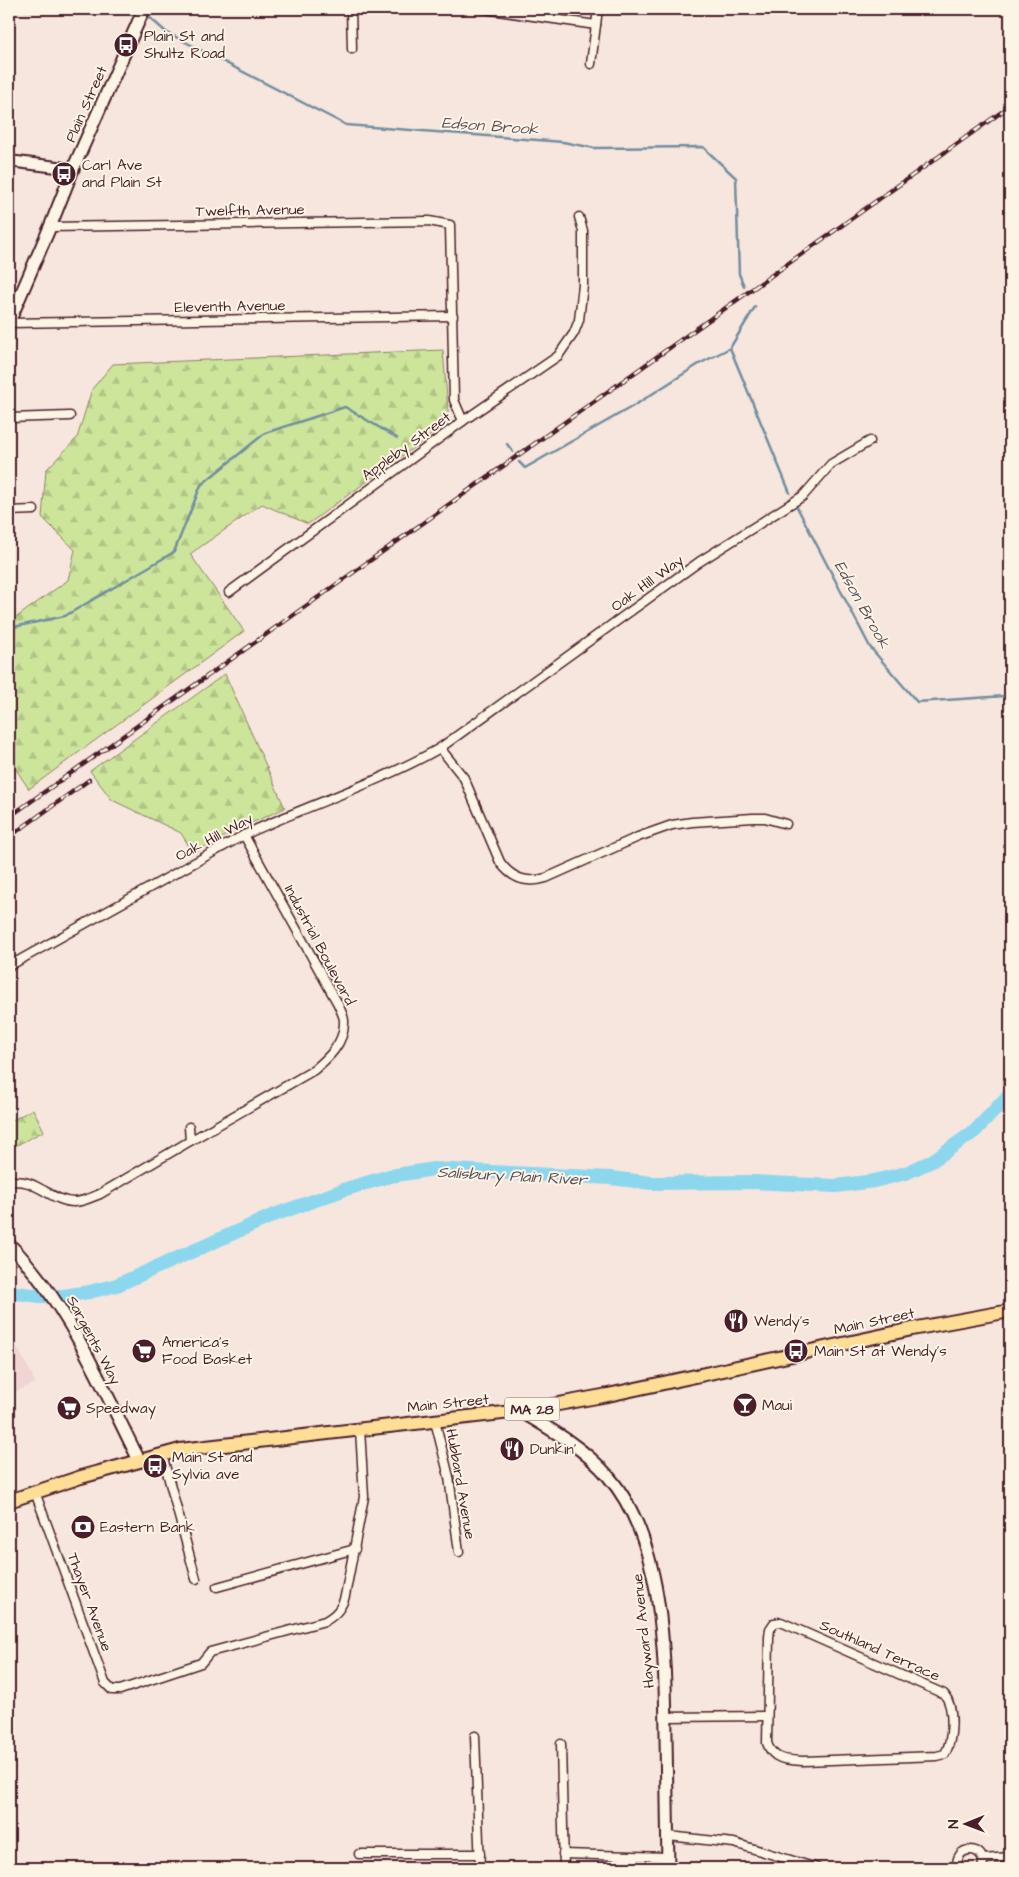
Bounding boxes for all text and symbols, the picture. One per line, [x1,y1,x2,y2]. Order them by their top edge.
place label: Plain St and Shultz Road [144,26,225,64]
bus stop icon: Plain St and Shultz Road [113,32,139,58]
street label: Plain Street [60,63,113,146]
water label: Edson Brook [441,112,540,140]
place label: Carl Ave and Plain St [82,155,162,193]
bus stop icon: Carl Ave and Plain St [51,161,77,187]
street label: Twelfth Avenue [195,199,305,222]
street label: Eleventh Avenue [174,295,286,318]
street label: Appleby Street [357,407,456,487]
street label: Oak Hill Way [607,550,688,618]
water label: Edson Brook [829,557,896,653]
street label: Oak Hill Way [172,808,257,868]
street label: Industrial Boulevard [279,881,360,1009]
water label: Salisbury Plain River [437,1161,589,1192]
street label: Sargents Way [60,1292,126,1389]
street label: Main Street [832,1303,916,1340]
restaurant icon: Wendy's [723,1308,749,1334]
place label: Wendy's [754,1311,810,1333]
place label: America's Food Basket [162,1332,252,1370]
supermarket icon: America's Food Basket [131,1338,157,1364]
bus stop icon: Main St at Wendy's [783,1338,809,1364]
place label: Main St at Wendy's [814,1341,947,1363]
street label: Main Street [406,1389,490,1418]
bar icon: Maui [732,1392,758,1418]
supermarket icon: Speedway [56,1395,82,1421]
place label: Maui [762,1395,793,1416]
place label: Speedway [86,1398,156,1420]
road number: MA 28 [504,1398,560,1420]
street label: Hubbard Avenue [440,1427,481,1541]
restaurant icon: Dunkin' [499,1436,525,1462]
place label: Dunkin' [530,1439,576,1460]
place label: Main St and Sylvia ave [172,1447,253,1486]
bus stop icon: Main St and Sylvia ave [142,1453,168,1479]
bank icon: Eastern Bank [70,1514,96,1540]
place label: Eastern Bank [100,1517,195,1538]
street label: Thayer Avenue [61,1550,117,1655]
street label: Hayward Avenue [627,1572,661,1689]
street label: Southland Terrace [816,1615,943,1686]
north arrow [942,1800,992,1850]
text: N [944,1819,964,1829]

